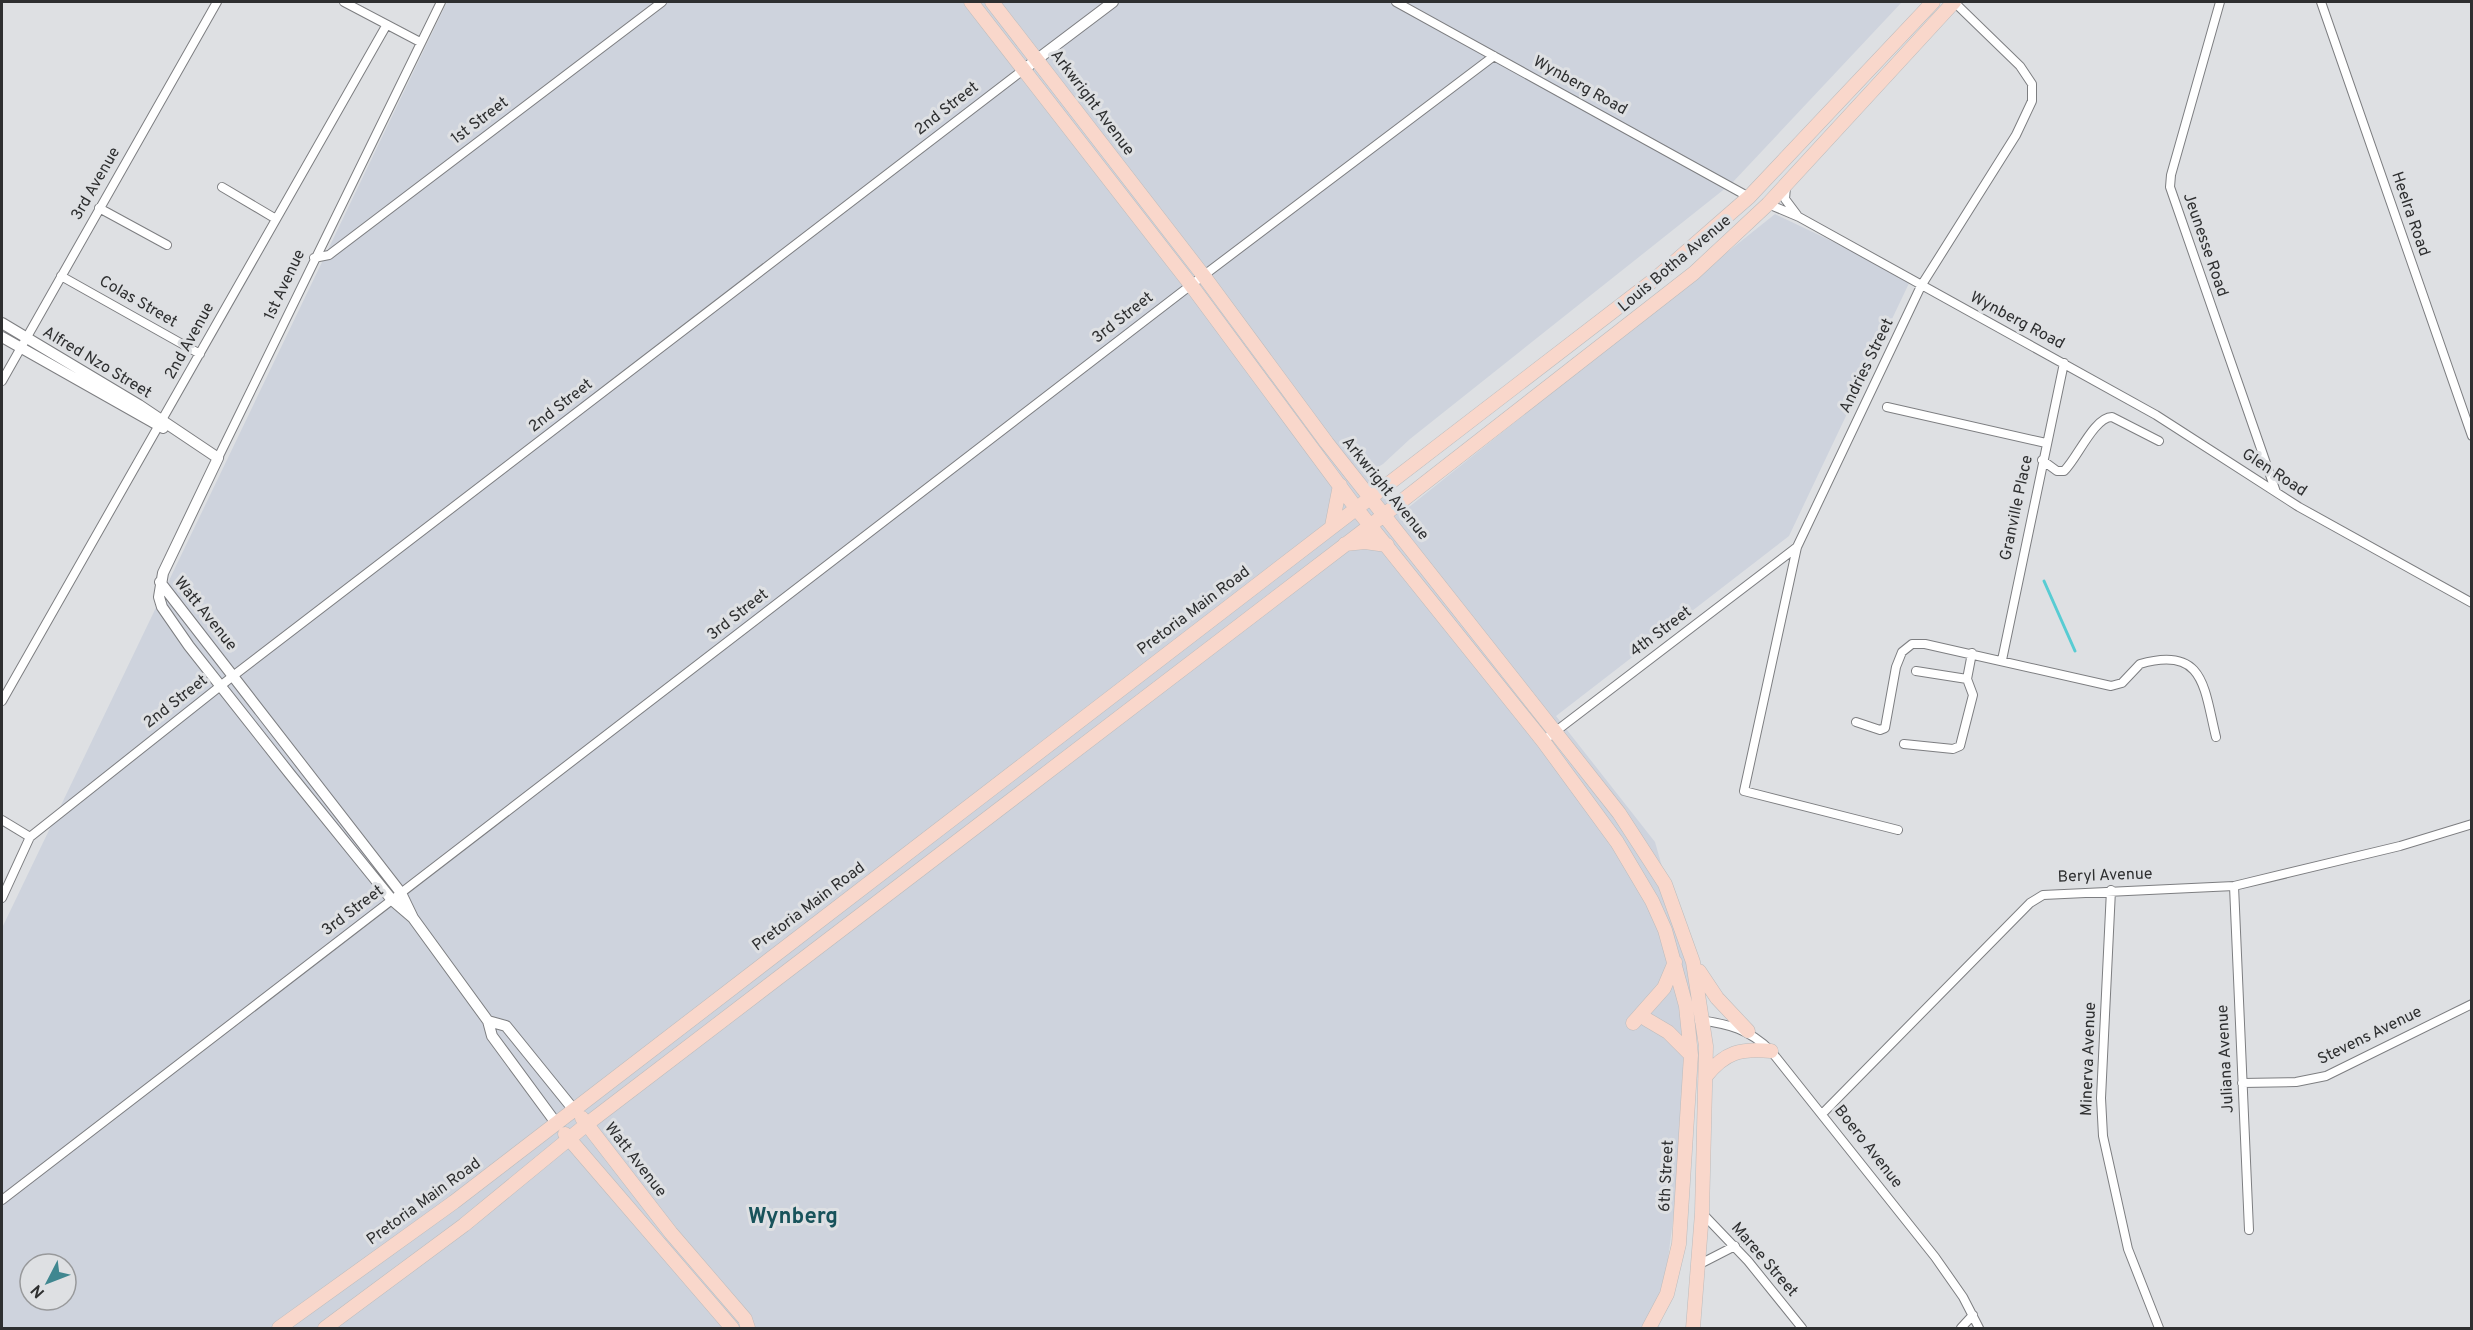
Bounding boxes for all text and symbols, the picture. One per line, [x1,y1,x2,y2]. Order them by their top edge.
street label: Arkwright Avenue [1046,46,1138,160]
street label: Wynberg Road [1529,52,1631,120]
street label: 2nd Street [911,78,983,140]
street label: 1st Street [447,93,513,149]
street label: 3rd Avenue [67,144,125,224]
street label: Heelra Road [2386,169,2434,259]
street label: Jeunesse Road [2178,190,2232,300]
street label: Louis Botha Avenue [1614,211,1736,317]
street label: 1st Avenue [260,246,310,324]
street label: Colas Street [95,272,181,332]
street label: 3rd Street [1088,288,1158,348]
street label: Wynberg Road [1966,288,2068,354]
street label: 2nd Avenue [161,299,219,383]
street label: Andries Street [1835,315,1899,417]
street label: Alfred Nzo Street [39,323,155,403]
street label: 2nd Street [525,375,597,437]
street label: Arkwright Avenue [1337,433,1433,545]
street label: Glen Road [2238,445,2310,501]
street label: Granville Place [1996,453,2038,563]
street label: Pretoria Main Road [1134,562,1254,660]
street label: Watt Avenue [169,573,241,655]
street label: 3rd Street [703,585,773,645]
street label: 4th Street [1626,602,1696,662]
street label: 2nd Street [140,671,212,733]
street label: Pretoria Main Road [749,858,869,956]
street label: Beryl Avenue [2057,864,2153,888]
street label: 3rd Street [318,881,388,941]
street label: Minerva Avenue [2077,1002,2101,1116]
street label: Stevens Avenue [2315,1002,2425,1070]
street label: Juliana Avenue [2213,1004,2239,1114]
street label: Boero Avenue [1829,1101,1907,1193]
street label: Watt Avenue [600,1119,670,1201]
street label: 6th Street [1655,1139,1679,1213]
street label: Pretoria Main Road [363,1154,485,1250]
district label: Wynberg [748,1204,838,1231]
street label: Maree Street [1726,1219,1802,1301]
north arrow [18,1252,78,1312]
text: N [27,1280,50,1302]

